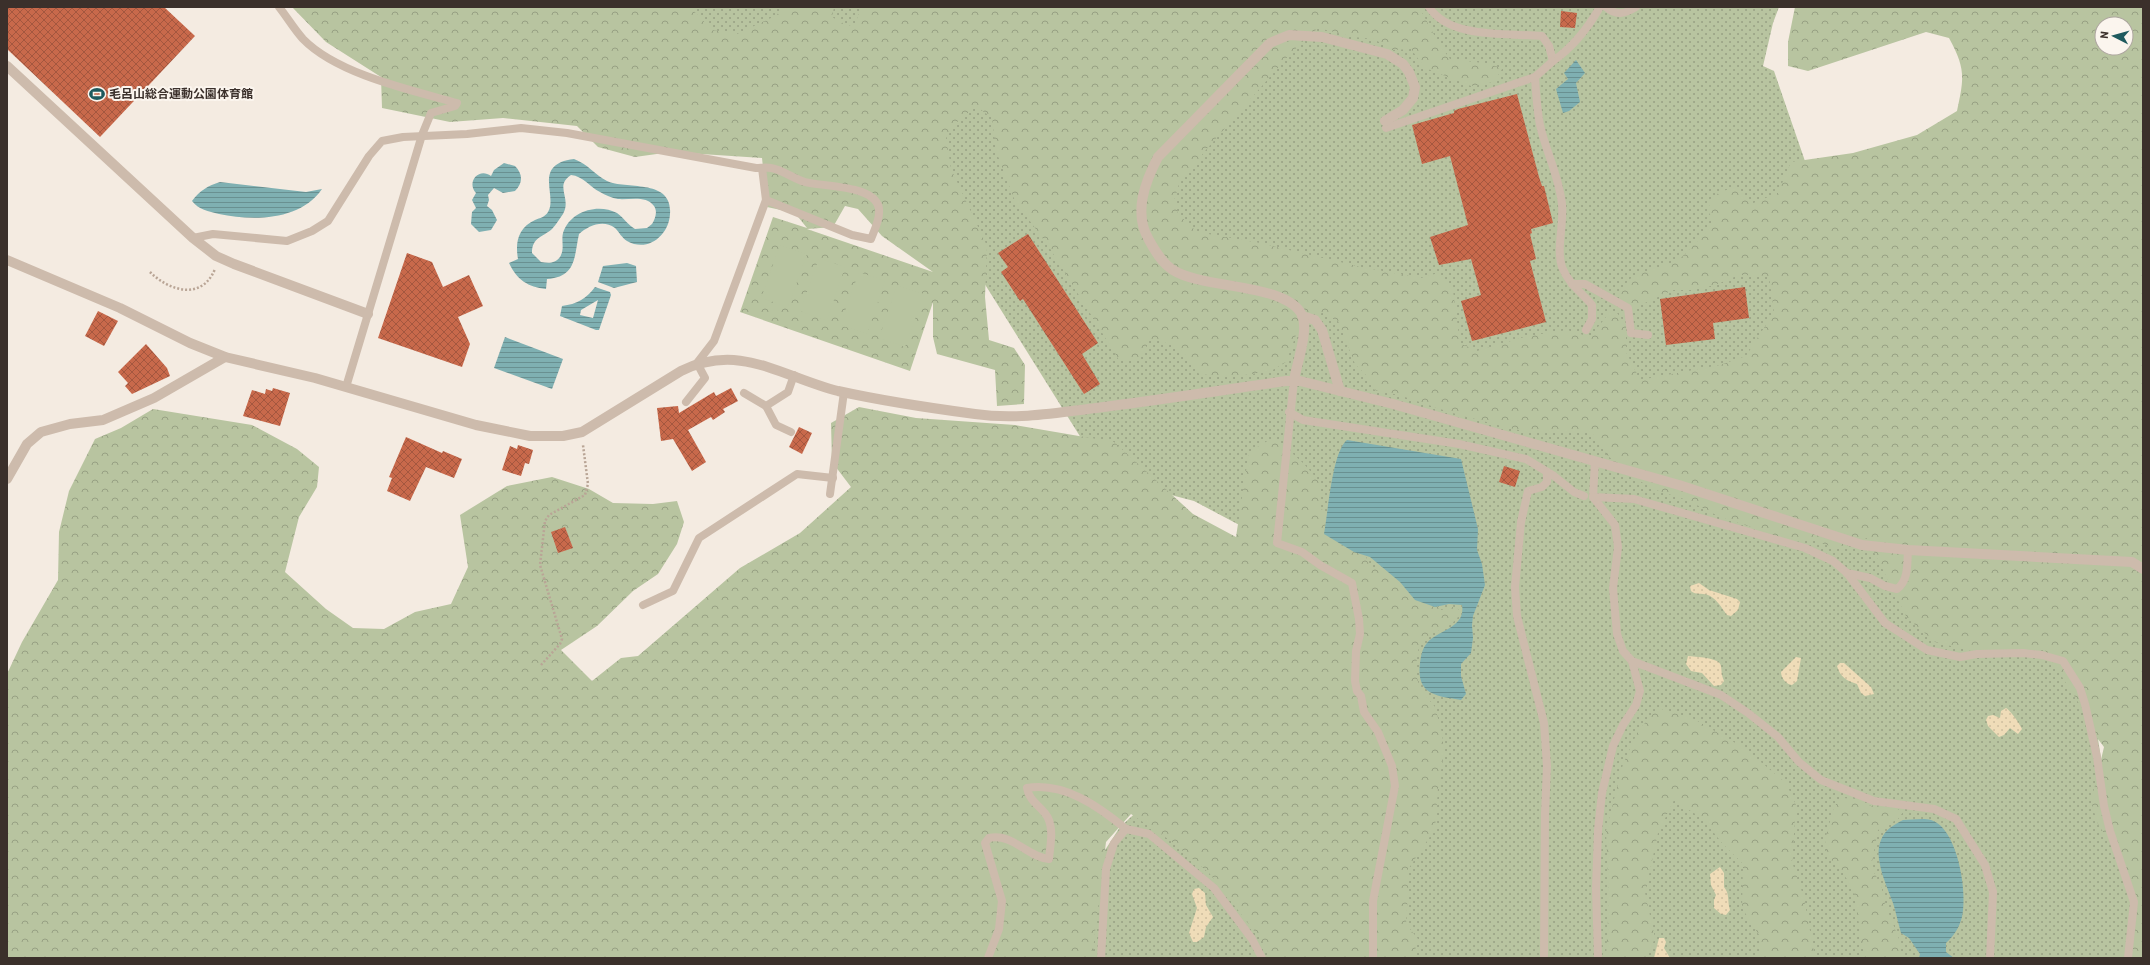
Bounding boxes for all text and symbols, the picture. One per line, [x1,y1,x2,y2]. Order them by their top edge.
north arrow [2094,16,2134,56]
text: N [2097,31,2110,39]
sports icon: 毛呂山総合運動公園体育館 [88,85,106,103]
place label: 毛呂山総合運動公園体育館 [109,86,253,100]

